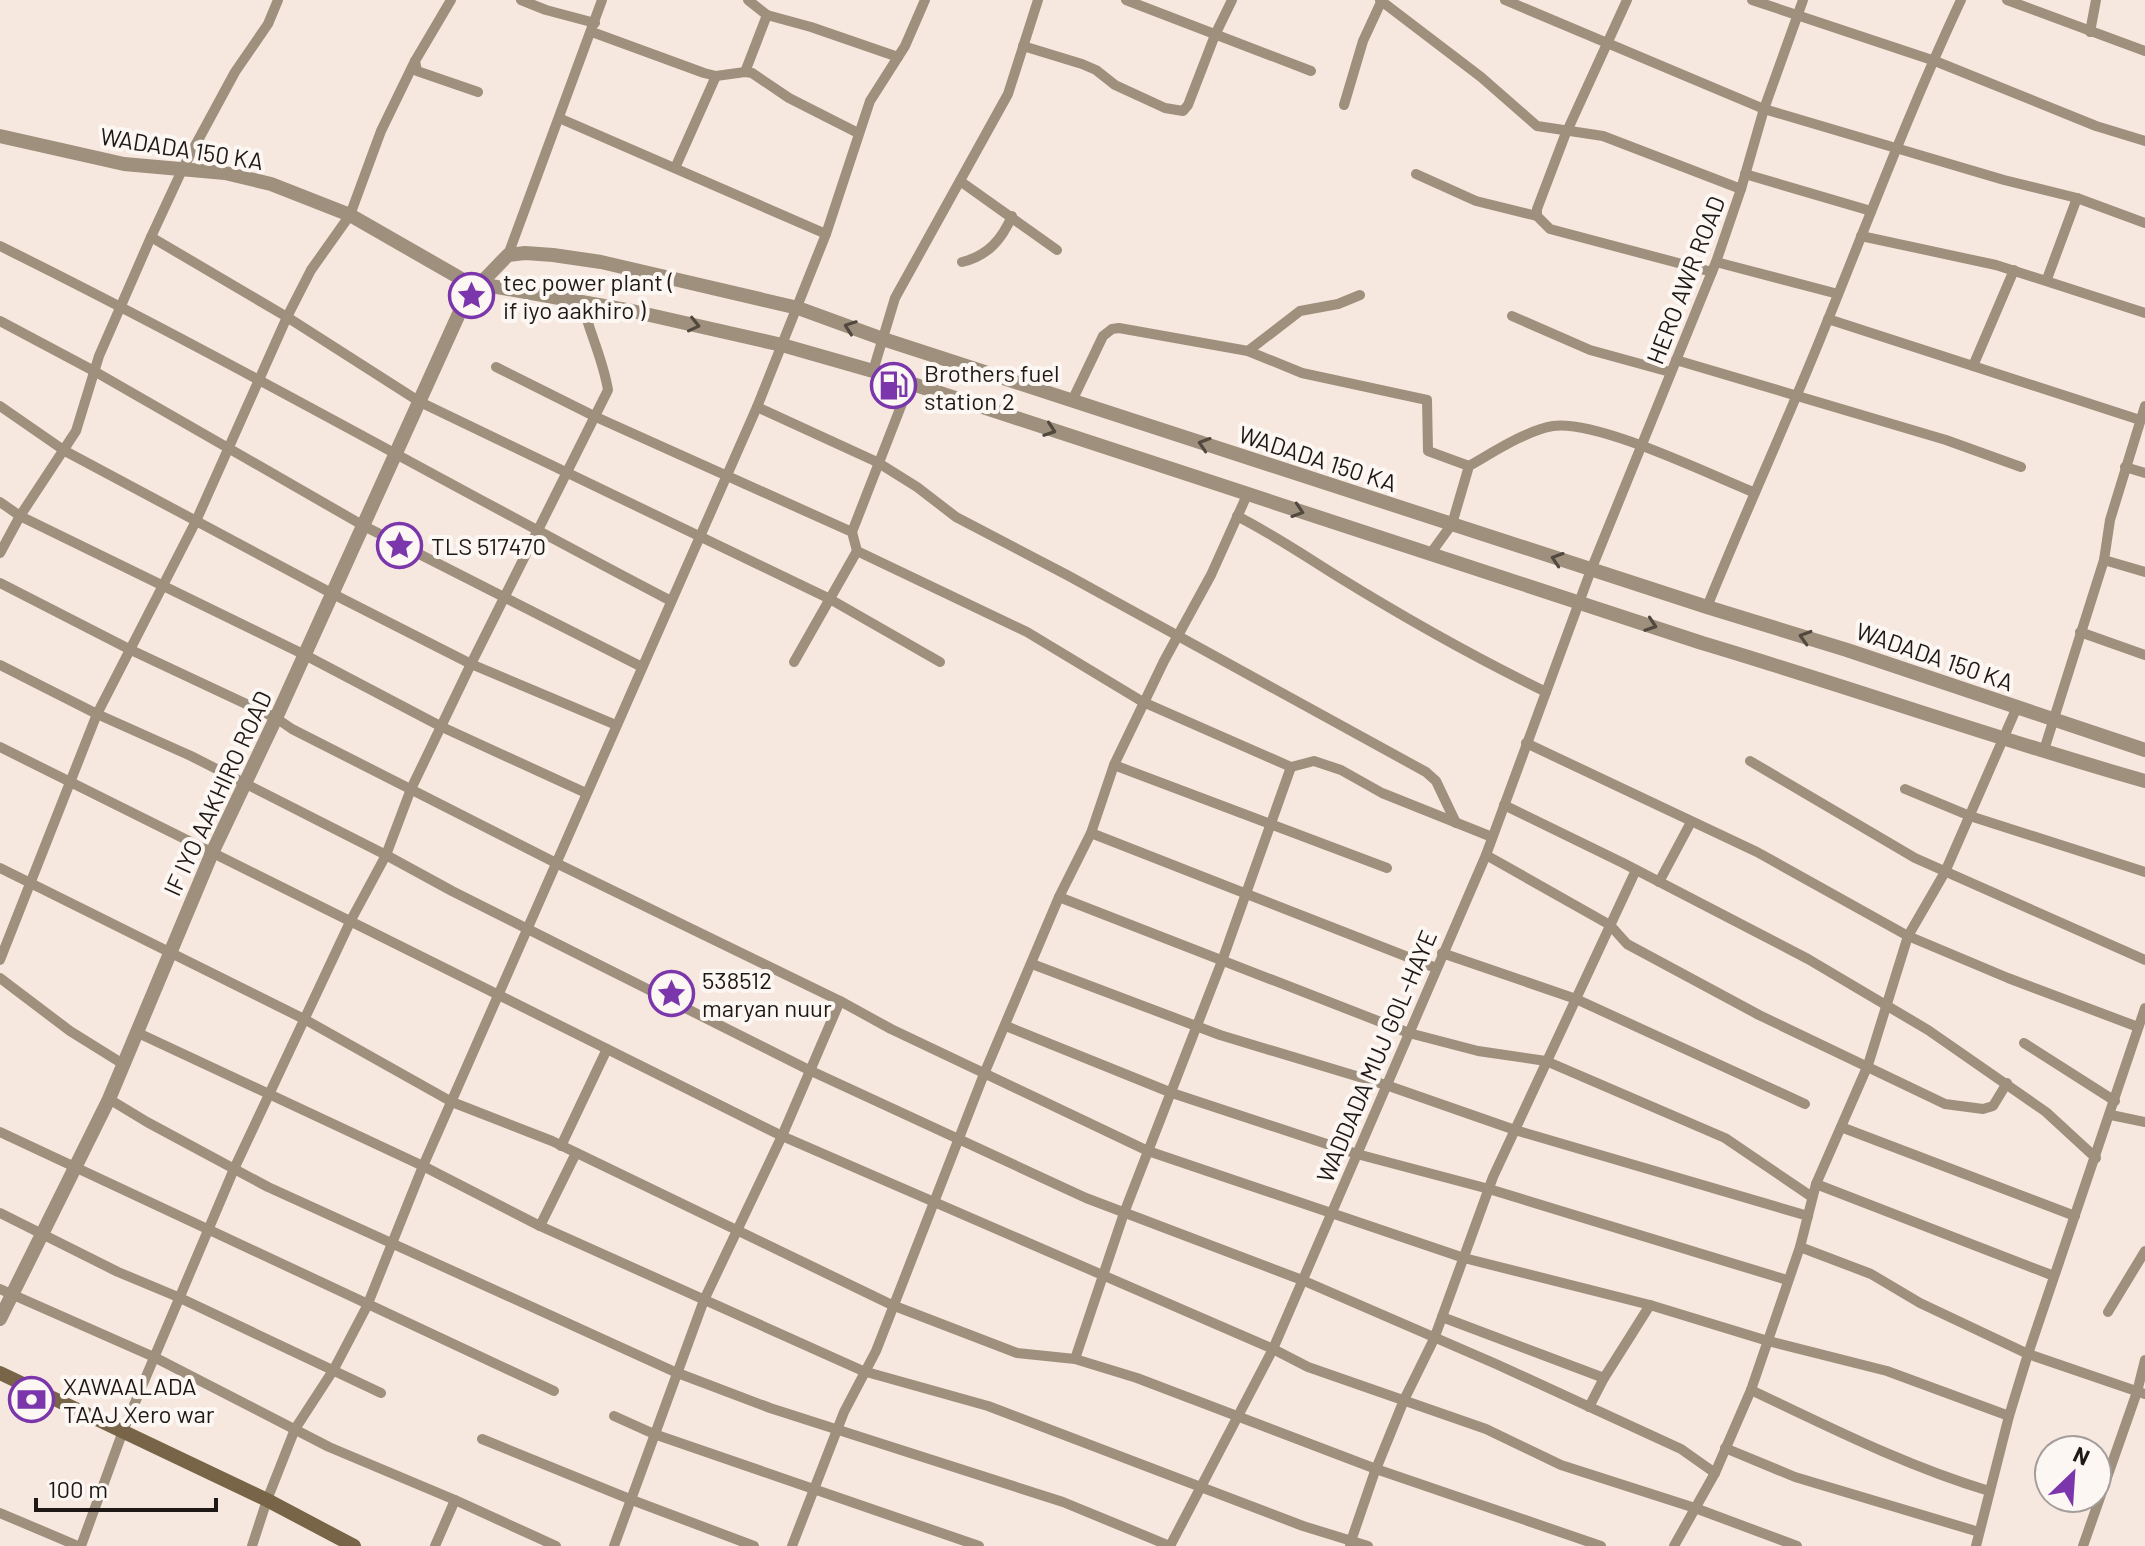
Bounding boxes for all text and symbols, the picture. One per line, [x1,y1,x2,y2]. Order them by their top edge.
street label: WADADA 150 KA [98,121,266,175]
street label: HERO AWR ROAD [1640,192,1730,368]
place label: tec power plant ( if iyo aakhiro ) [503,267,674,324]
place icon: tec power plant ( if iyo aakhiro ) [448,271,496,319]
one-way arrow [687,315,700,332]
one-way arrow [844,320,858,337]
place label: Brothers fuel station 2 [924,358,1060,415]
fuel station icon: Brothers fuel station 2 [869,362,917,410]
street label: WADADA 150 KA [1235,419,1401,497]
one-way arrow [1043,421,1057,437]
one-way arrow [1197,437,1211,453]
one-way arrow [1290,501,1304,517]
place icon: TLS 517470 [376,521,424,569]
place label: TLS 517470 [431,531,546,560]
one-way arrow [1551,552,1565,568]
street label: WADADA 150 KA [1852,615,2018,697]
one-way arrow [1644,616,1658,632]
one-way arrow [1799,630,1813,646]
street label: IF IYO AAKHIRO ROAD [157,686,277,900]
street label: WADDADA MUJ GOL-HAYE [1310,925,1442,1187]
place label: 538512 maryan nuur [702,965,832,1022]
place icon: 538512 maryan nuur [647,969,695,1017]
place label: XAWAALADA TAAJ Xero war [63,1371,215,1428]
bank icon: XAWAALADA TAAJ Xero war [8,1375,56,1423]
north arrow [2033,1434,2113,1514]
text: N [2070,1440,2094,1470]
scale bar [36,1462,216,1512]
text: 100 m [48,1474,108,1503]

